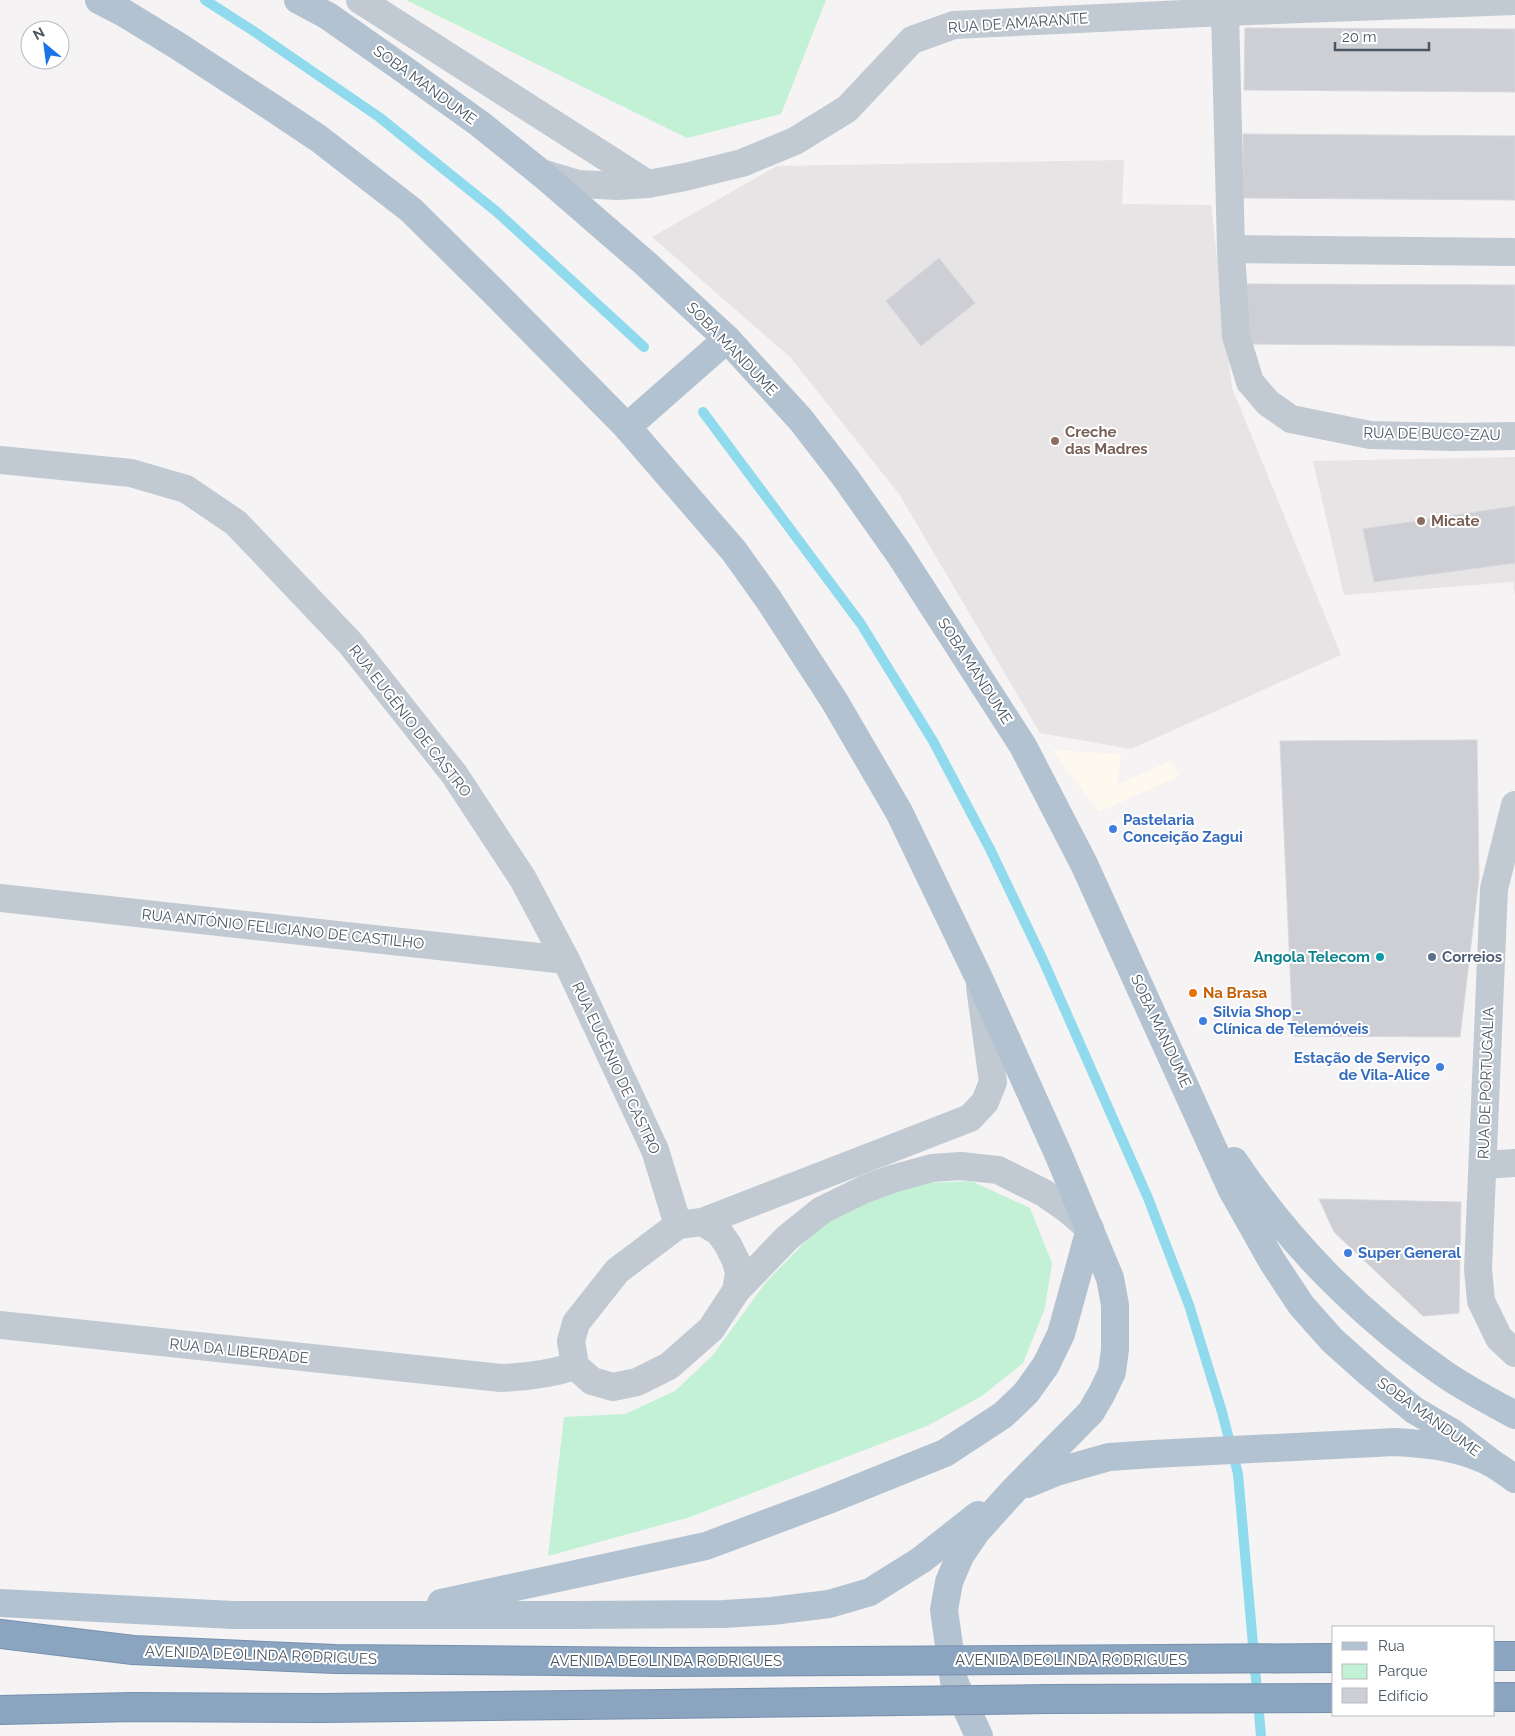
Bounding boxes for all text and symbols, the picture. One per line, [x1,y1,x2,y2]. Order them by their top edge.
street label: RUA DE AMARANTE [947,9,1089,37]
north arrow [20,20,70,70]
scale bar [1335,20,1429,52]
text: N [30,24,47,43]
text: 20 m [1342,28,1377,46]
street label: SOBA MANDUME [370,42,480,128]
street label: SOBA MANDUME [683,299,781,399]
place label: Creche das Madres [1065,423,1148,458]
street label: RUA DE BUCO-ZAU [1363,424,1501,444]
marker: Creche das Madres [1049,435,1061,447]
place label: Micate [1431,512,1479,530]
marker: Micate [1415,515,1427,527]
street label: SOBA MANDUME [934,615,1016,727]
street label: RUA EUGÊNIO DE CASTRO [345,641,475,801]
place label: Pastelaria Conceição Zagui [1123,811,1243,846]
marker: Pastelaria Conceição Zagui [1107,823,1119,835]
street label: RUA ANTÓNIO FELICIANO DE CASTILHO [141,905,425,953]
place label: Angola Telecom [1254,948,1370,966]
place label: Correios [1442,948,1502,966]
marker: Angola Telecom [1374,951,1386,963]
marker: Correios [1426,951,1438,963]
street label: SOBA MANDUME [1127,972,1195,1090]
street label: RUA EUGÊNIO DE CASTRO [568,979,664,1157]
place label: Na Brasa [1203,984,1268,1002]
marker: Na Brasa [1187,987,1199,999]
place label: Silvia Shop - Clínica de Telemóveis [1213,1003,1369,1038]
street label: RUA DE PORTUGALIA [1474,1007,1498,1159]
marker: Silvia Shop - Clínica de Telemóveis [1197,1015,1209,1027]
place label: Estação de Serviço de Vila-Alice [1294,1049,1430,1084]
marker: Estação de Serviço de Vila-Alice [1434,1061,1446,1073]
place label: Super General [1358,1244,1461,1262]
marker: Super General [1342,1247,1354,1259]
street label: RUA DA LIBERDADE [169,1335,309,1367]
street label: SOBA MANDUME [1374,1374,1484,1460]
legend [1332,1626,1495,1716]
text: Rua [1378,1637,1405,1655]
street label: AVENIDA DEOLINDA RODRIGUES [145,1642,377,1668]
street label: AVENIDA DEOLINDA RODRIGUES [955,1651,1187,1669]
street label: AVENIDA DEOLINDA RODRIGUES [550,1652,782,1670]
text: Parque [1378,1662,1428,1680]
text: Edifício [1378,1687,1428,1705]

